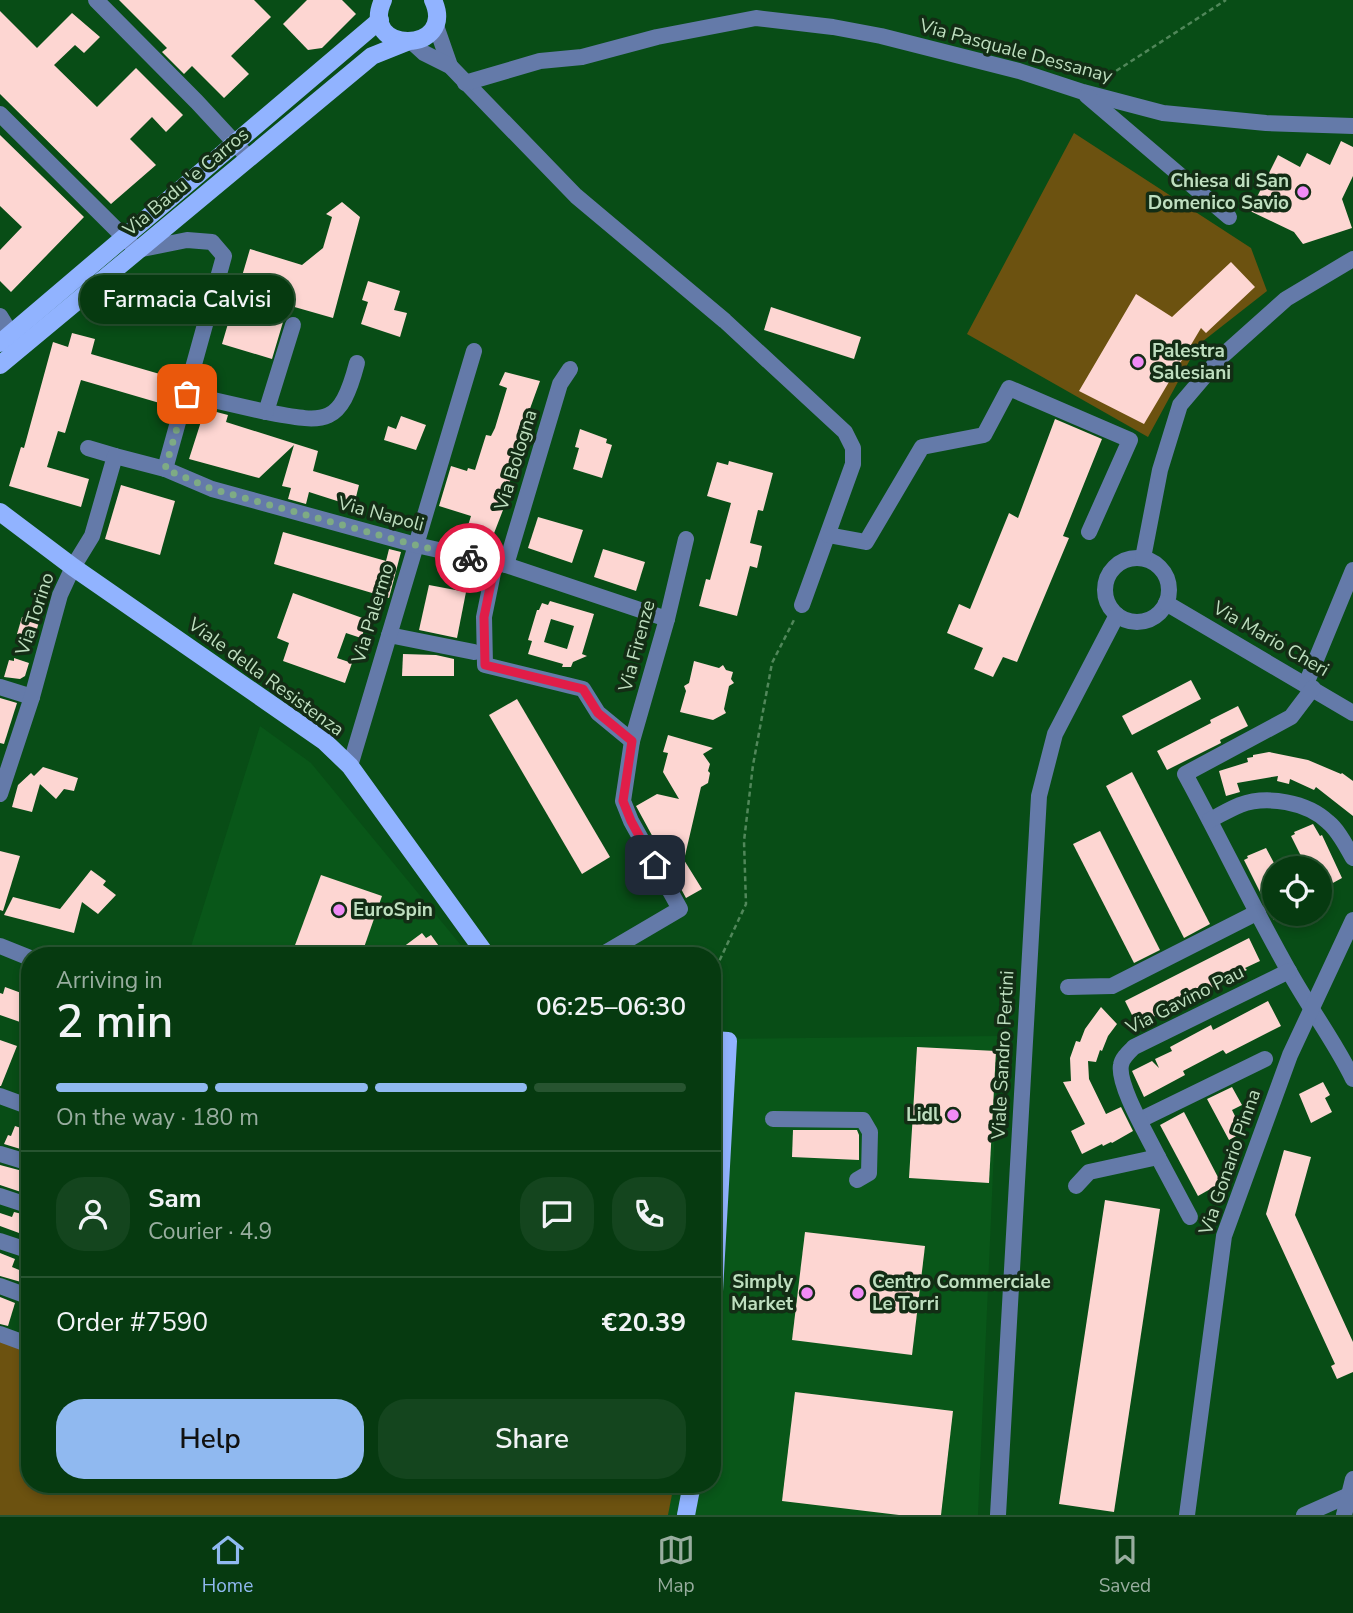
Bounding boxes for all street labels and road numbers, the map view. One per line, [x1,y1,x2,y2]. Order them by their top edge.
street label: Via Pasquale Dessanay [916,12,1116,89]
street label: Via Badu 'e Carros [117,122,254,243]
street label: Via Bologna [488,406,544,514]
street label: Via Napoli [334,490,427,538]
street label: Via Palermo [345,560,401,667]
street label: Via Torino [9,569,61,660]
street label: Via Mario Cheri [1207,595,1334,683]
street label: Via Firenze [612,597,662,696]
street label: Viale della Resistenza [182,611,349,742]
street label: Via Gavino Pau [1121,959,1248,1041]
street label: Viale Sandro Pertini [986,970,1020,1141]
street label: Via Gonario Pinna [1193,1086,1267,1239]

